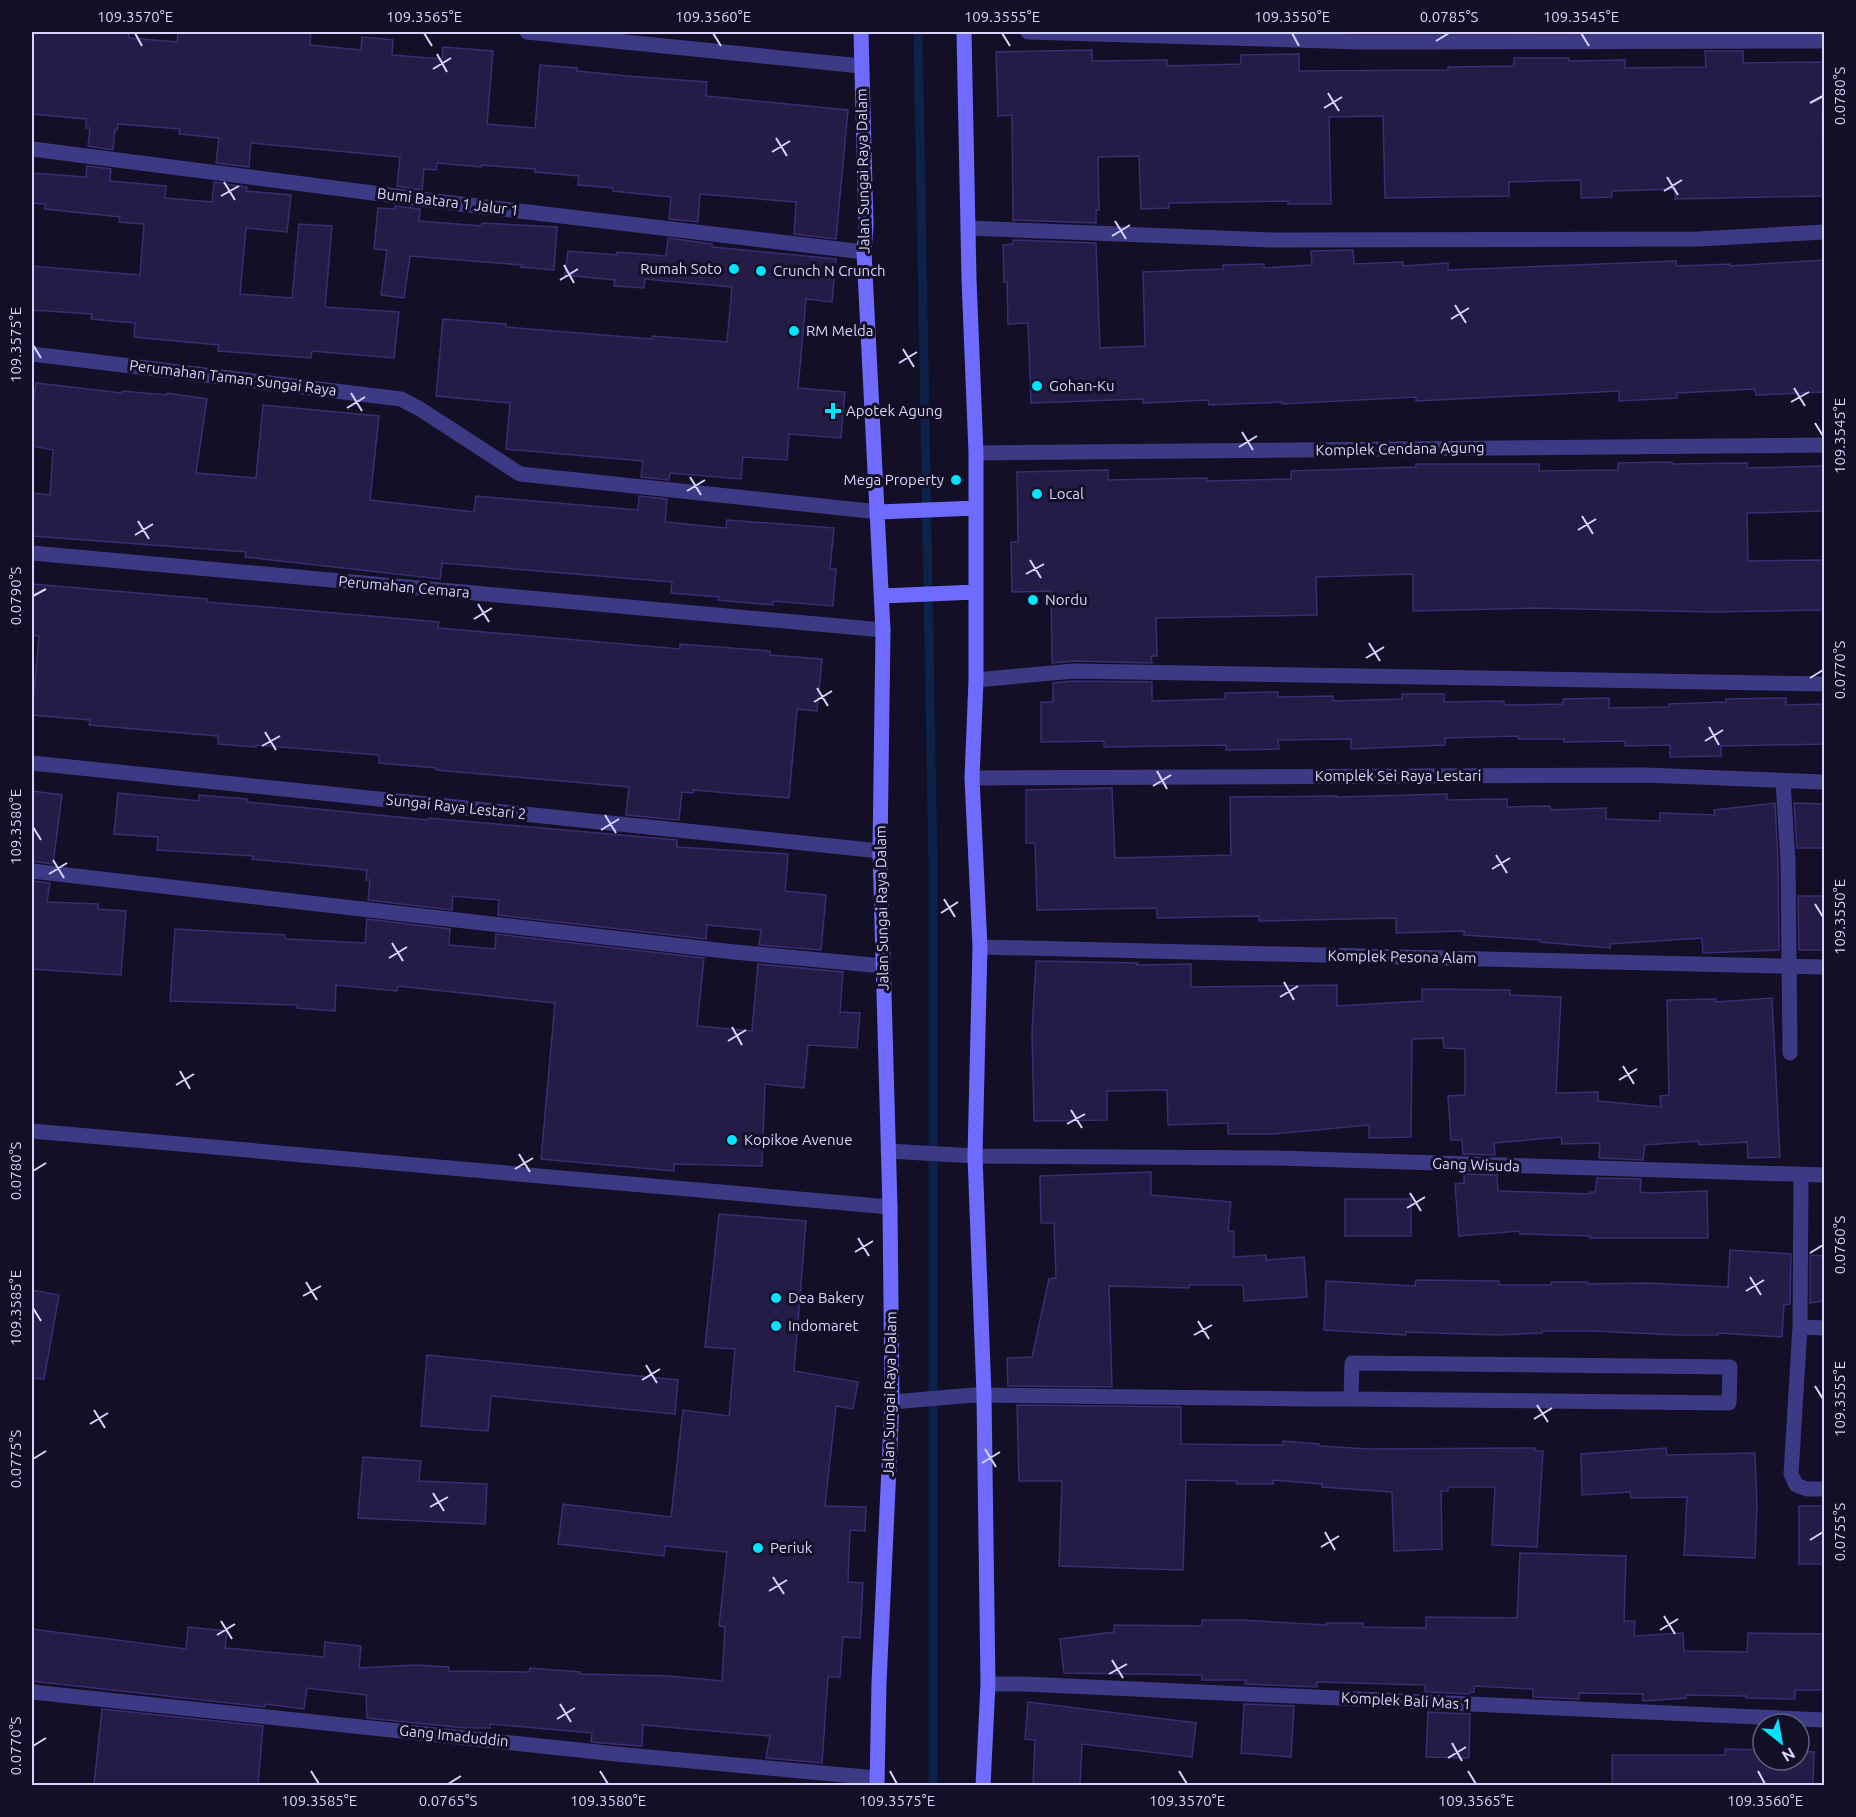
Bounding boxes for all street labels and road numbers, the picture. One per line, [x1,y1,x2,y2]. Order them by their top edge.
street label: Jalan Sungai Raya Dalam [853,88,872,254]
street label: Bumi Batara 1 Jalur 1 [376,184,520,219]
street label: Perumahan Taman Sungai Raya [129,356,338,399]
street label: Komplek Cendana Agung [1315,439,1485,458]
street label: Perumahan Cemara [338,572,470,601]
street label: Komplek Sei Raya Lestari [1315,767,1481,784]
street label: Sungai Raya Lestari 2 [385,791,527,822]
street label: Jalan Sungai Raya Dalam [872,825,891,991]
street label: Komplek Pesona Alam [1327,947,1477,966]
street label: Gang Wisuda [1432,1154,1520,1175]
street label: Jalan Sungai Raya Dalam [880,1311,899,1477]
street label: Komplek Bali Mas 1 [1341,1689,1471,1712]
street label: Gang Imaduddin [399,1721,510,1750]

